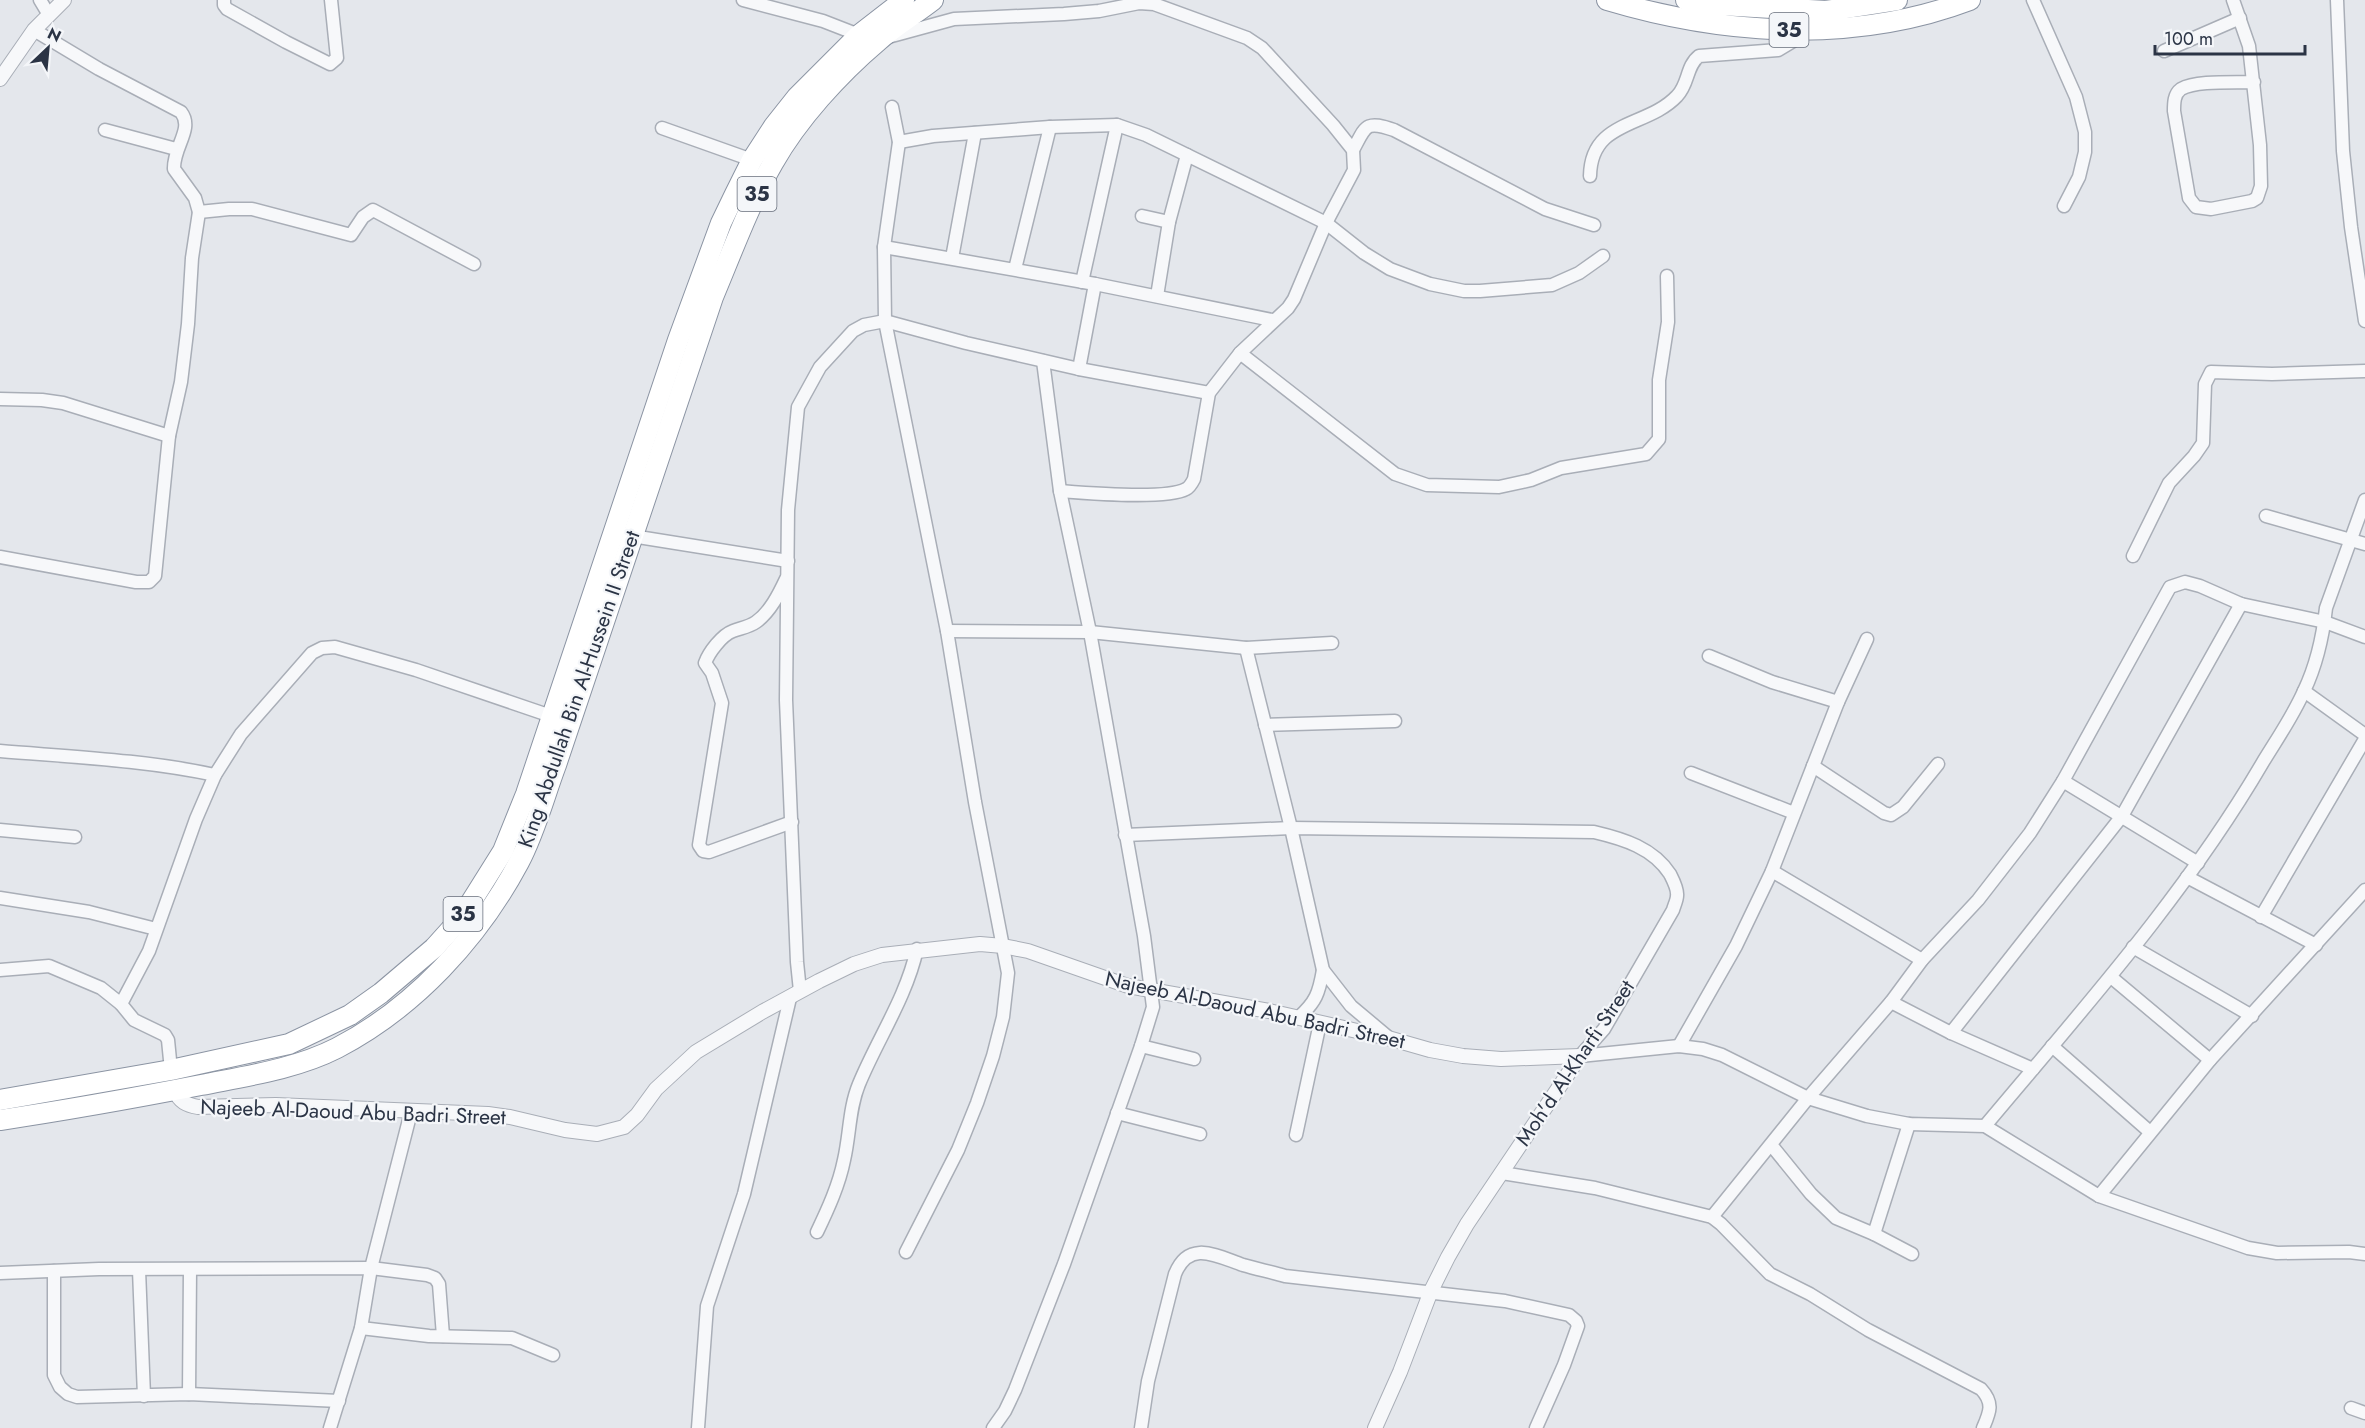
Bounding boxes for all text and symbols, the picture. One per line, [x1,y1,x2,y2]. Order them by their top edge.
road number: 35 [1770,13,1808,47]
north arrow [18,18,78,78]
scale bar [2155,18,2305,56]
text: N [44,22,65,48]
text: 100 m [2164,26,2213,52]
road number: 35 [738,177,777,211]
street label: King Abdullah Bin Al-Hussein II Street [511,526,647,852]
road number: 35 [444,897,482,931]
street label: Najeeb Al-Daoud Abu Badri Street [1102,964,1408,1056]
street label: Moh'd Al-Kharfi Street [1508,974,1642,1152]
street label: Najeeb Al-Daoud Abu Badri Street [200,1092,506,1132]

